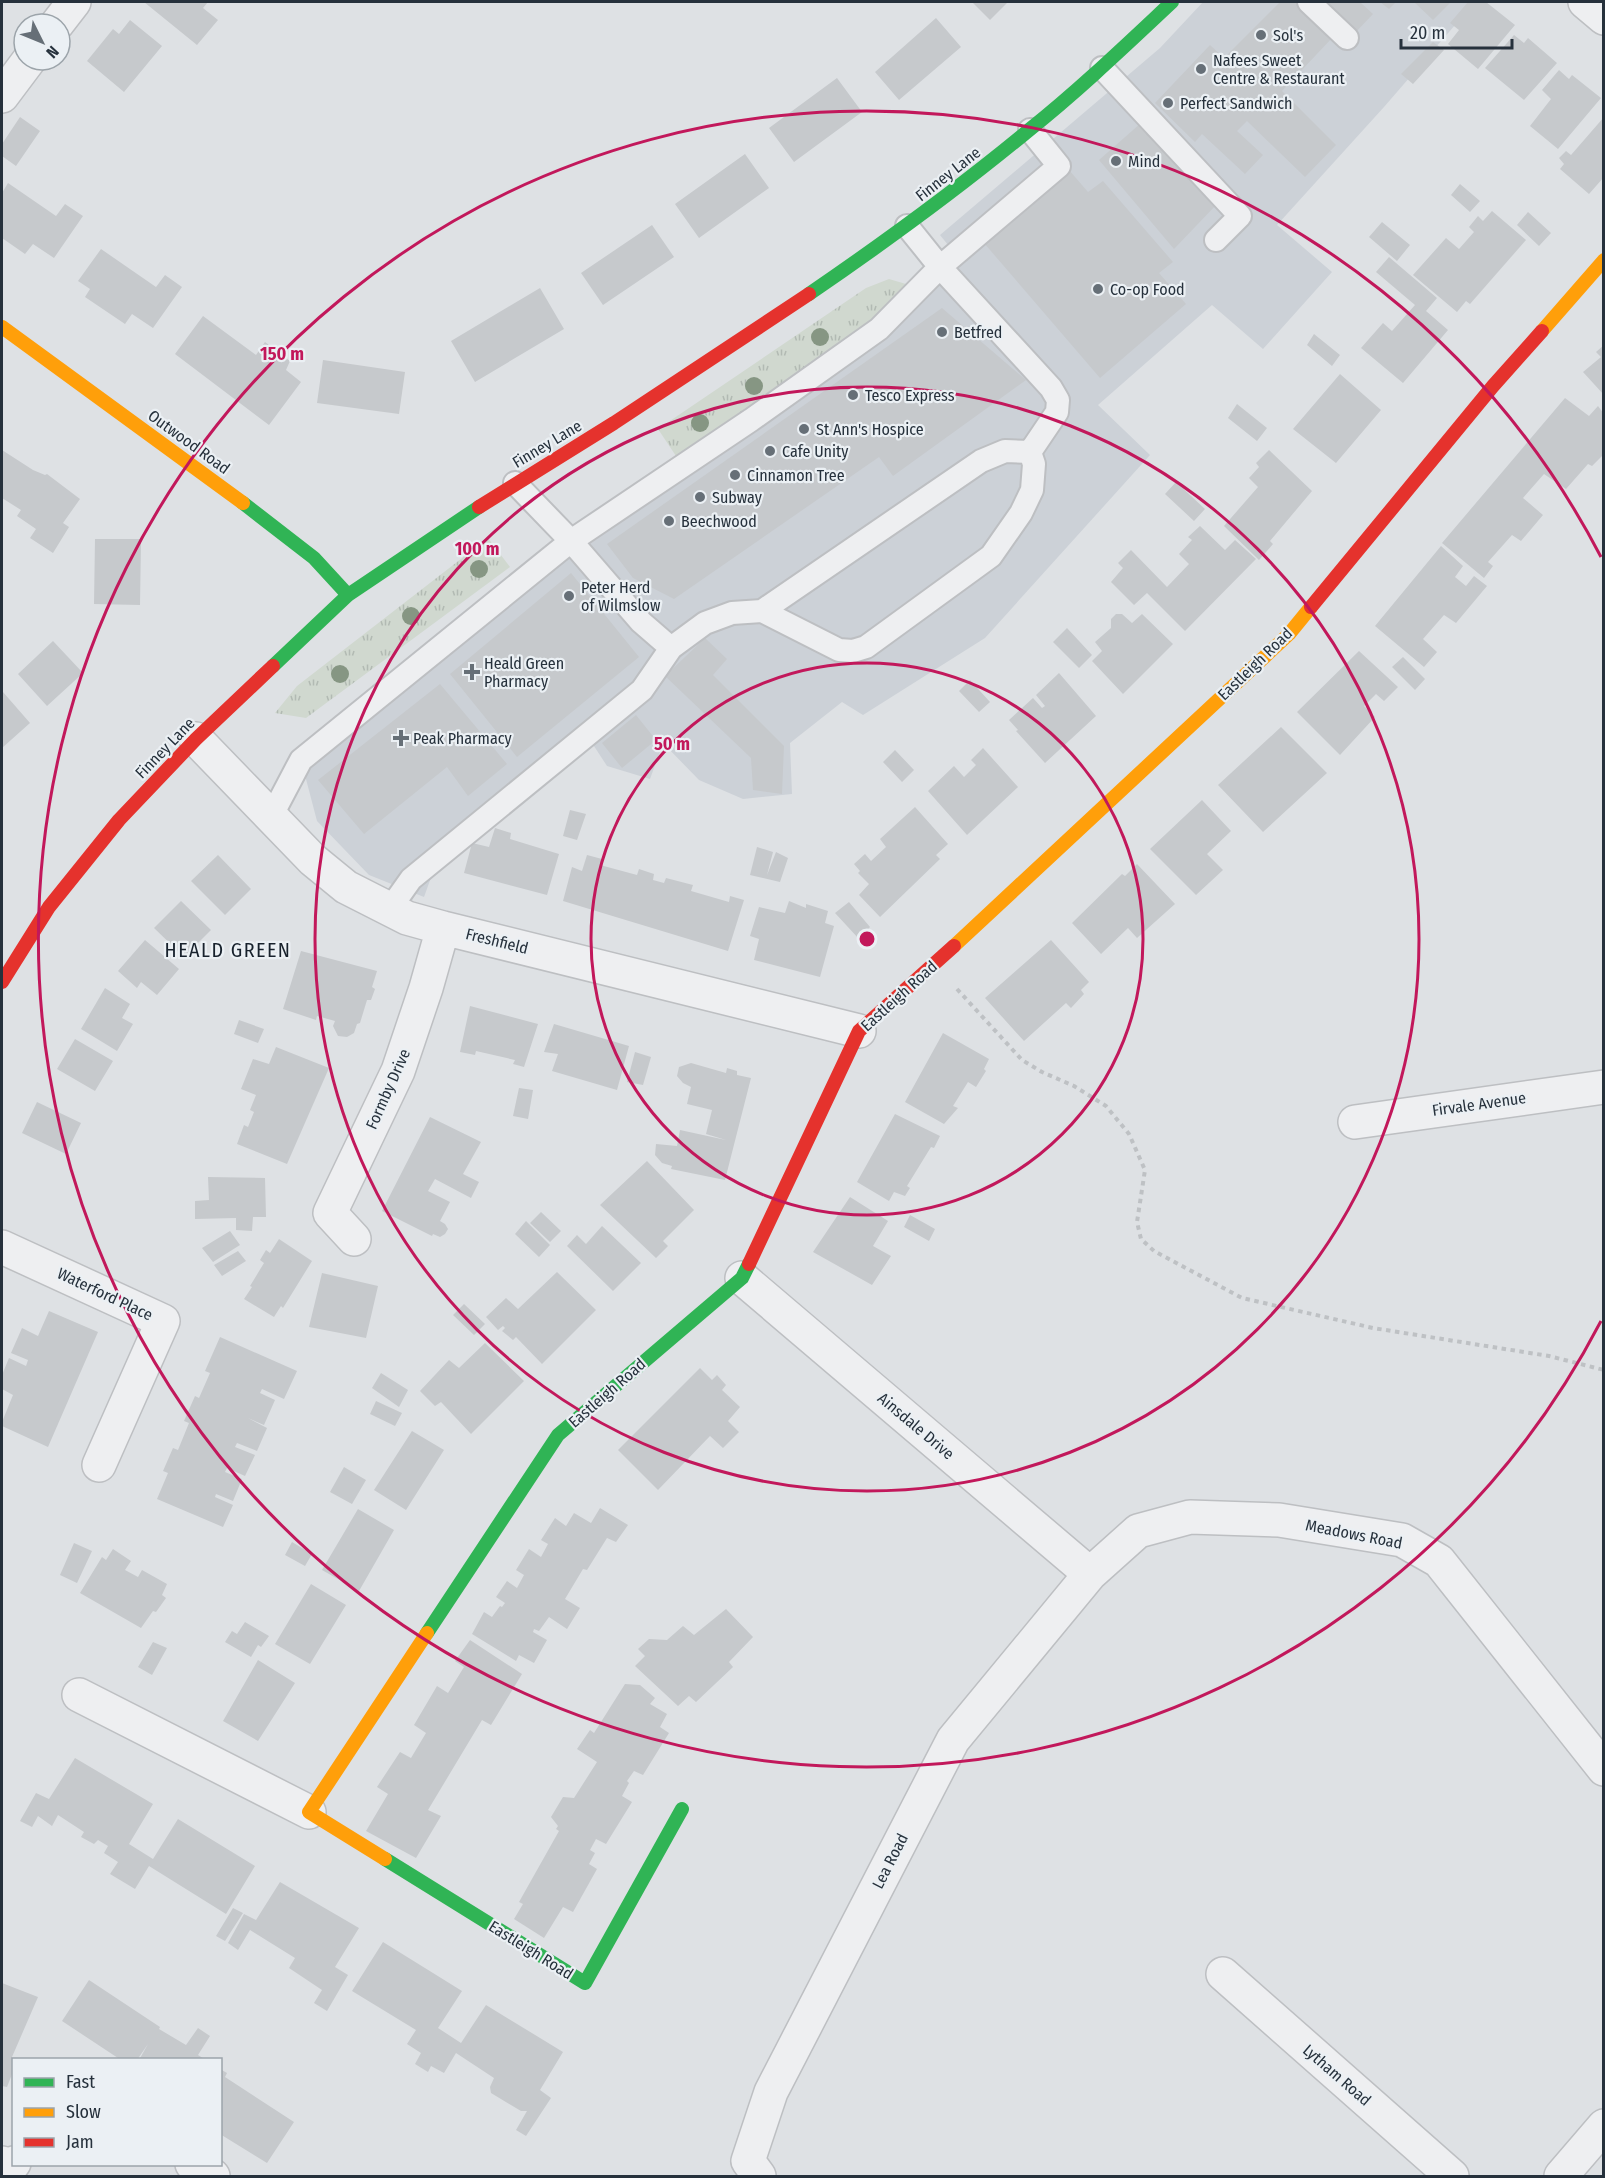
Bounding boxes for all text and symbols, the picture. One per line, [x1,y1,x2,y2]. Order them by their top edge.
north arrow [12,12,72,72]
scale bar [1401,12,1512,50]
text: 20 m [1410,22,1445,44]
place label: Sol's [1273,26,1303,45]
marker: Sol's [1254,28,1268,42]
text: N [42,42,63,62]
place label: Nafees Sweet Centre & Restaurant [1213,51,1345,88]
marker: Nafees Sweet Centre & Restaurant [1194,62,1208,76]
place label: Perfect Sandwich [1180,94,1292,113]
marker: Perfect Sandwich [1161,96,1175,110]
street label: Finney Lane [912,143,984,205]
place label: Mind [1128,152,1160,171]
marker: Mind [1109,154,1123,168]
place label: Co-op Food [1110,280,1185,299]
marker: Co-op Food [1091,282,1105,296]
place label: Betfred [954,323,1002,342]
marker: Betfred [935,325,949,339]
text: 150 m [260,343,304,365]
place label: Tesco Express [865,386,955,405]
marker: Tesco Express [846,388,860,402]
street label: Outwood Road [144,406,234,478]
street label: Finney Lane [509,416,585,472]
place label: St Ann's Hospice [816,420,924,439]
marker: St Ann's Hospice [797,422,811,436]
place label: Cafe Unity [782,442,849,461]
marker: Cafe Unity [763,444,777,458]
place label: Cinnamon Tree [747,466,845,485]
marker: Cinnamon Tree [728,468,742,482]
place label: Subway [712,488,763,507]
marker: Subway [693,490,707,504]
place label: Beechwood [681,512,757,531]
marker: Beechwood [662,514,676,528]
text: 100 m [455,538,499,560]
place label: Peter Herd of Wilmslow [581,578,661,615]
marker: Peter Herd of Wilmslow [562,589,576,603]
street label: Eastleigh Road [1214,624,1296,704]
place label: Heald Green Pharmacy [484,654,564,691]
marker: Heald Green Pharmacy [465,665,479,679]
street label: Finney Lane [131,714,199,782]
place label: Peak Pharmacy [413,729,513,748]
marker: Peak Pharmacy [394,731,408,745]
text: 50 m [654,733,690,755]
street label: Freshfield [464,924,530,958]
centre of rings [857,929,877,949]
district label: HEALD GREEN [165,938,291,962]
street label: Eastleigh Road [857,957,941,1035]
street label: Formby Drive [362,1046,414,1132]
street label: Firvale Avenue [1431,1088,1527,1120]
street label: Waterford Place [54,1264,156,1324]
street label: Eastleigh Road [565,1354,649,1432]
street label: Ainsdale Drive [874,1389,958,1463]
street label: Meadows Road [1304,1515,1404,1553]
street label: Lea Road [868,1830,912,1892]
street label: Eastleigh Road [485,1917,577,1983]
street label: Lytham Road [1299,2040,1375,2110]
legend [12,2058,222,2166]
text: Fast [66,2071,95,2093]
text: Slow [66,2101,101,2123]
text: Jam [66,2131,94,2153]

